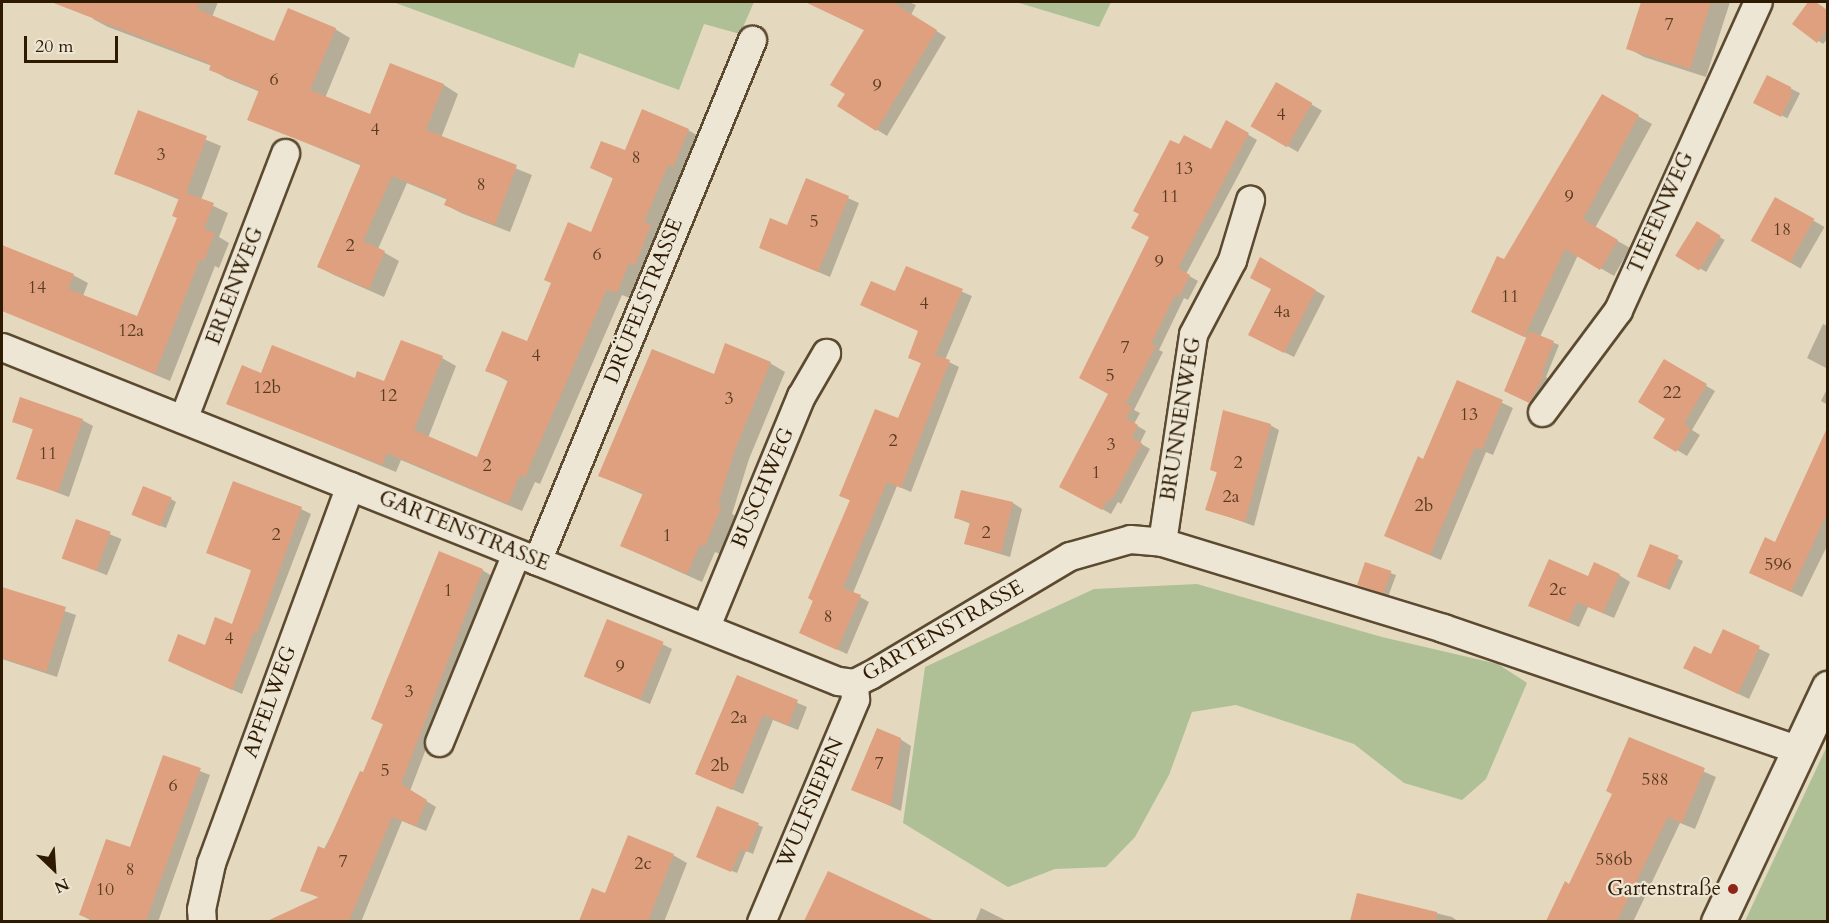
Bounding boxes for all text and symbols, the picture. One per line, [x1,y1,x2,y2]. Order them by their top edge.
house number: 7 [1664,14,1674,36]
scale bar [27,24,122,62]
text: 20 m [35,34,74,59]
house number: 6 [269,69,279,91]
house number: 9 [872,75,882,97]
house number: 4 [1276,104,1286,126]
house number: 4 [370,119,380,141]
house number: 3 [156,144,166,166]
house number: 8 [631,147,641,169]
street label: TIEFENWEG [1623,148,1699,278]
house number: 13 [1175,158,1193,180]
house number: 8 [476,174,486,196]
house number: 11 [1161,186,1179,208]
house number: 9 [1564,186,1574,208]
house number: 5 [809,211,819,233]
street label: DRÜFELSTRASSE [599,215,689,387]
house number: 18 [1773,219,1791,241]
street label: ERLENWEG [201,224,269,348]
house number: 2 [345,235,355,257]
house number: 6 [592,244,602,266]
house number: 9 [1154,251,1164,273]
house number: 14 [28,277,46,299]
house number: 11 [1501,286,1519,308]
house number: 4 [919,293,929,315]
house number: 4a [1274,301,1290,323]
house number: 12a [118,320,144,342]
street label: BRUNNENWEG [1156,335,1206,503]
house number: 7 [1120,337,1130,359]
house number: 4 [531,345,541,367]
house number: 5 [1105,365,1115,387]
house number: 12b [253,377,281,399]
house number: 22 [1663,382,1681,404]
house number: 12 [379,385,397,407]
house number: 3 [724,388,734,410]
house number: 13 [1460,404,1478,426]
street label: BUSCHWEG [726,424,800,552]
house number: 2 [888,430,898,452]
house number: 3 [1106,434,1116,456]
house number: 11 [39,443,57,465]
house number: 2 [1233,452,1243,474]
house number: 2 [482,455,492,477]
house number: 1 [1091,462,1101,484]
street label: GARTENSTRASSE [375,485,553,577]
house number: 2a [1223,486,1239,508]
house number: 2b [1415,495,1433,517]
house number: 2 [981,522,991,544]
house number: 2 [271,524,281,546]
house number: 1 [662,525,672,547]
house number: 596 [1764,554,1792,576]
street label: GARTENSTRASSE [858,575,1028,687]
house number: 2c [1549,579,1567,601]
house number: 1 [443,580,453,602]
house number: 8 [823,606,833,628]
house number: 4 [224,628,234,650]
street label: APFELWEG [238,642,302,762]
house number: 9 [615,656,625,678]
house number: 3 [404,681,414,703]
house number: 2a [731,707,747,729]
street label: WULFSIEPEN [772,734,850,872]
house number: 7 [874,753,884,775]
house number: 2b [711,755,729,777]
house number: 5 [380,760,390,782]
house number: 588 [1641,769,1669,791]
house number: 6 [168,775,178,797]
north arrow [24,839,84,899]
house number: 586b [1595,849,1633,871]
house number: 7 [338,851,348,873]
house number: 2c [634,853,652,875]
house number: 8 [125,859,135,881]
text: N [51,872,73,898]
place label: Gartenstraße [1607,876,1721,902]
house number: 10 [96,879,114,901]
marker: Gartenstraße [1726,882,1740,896]

